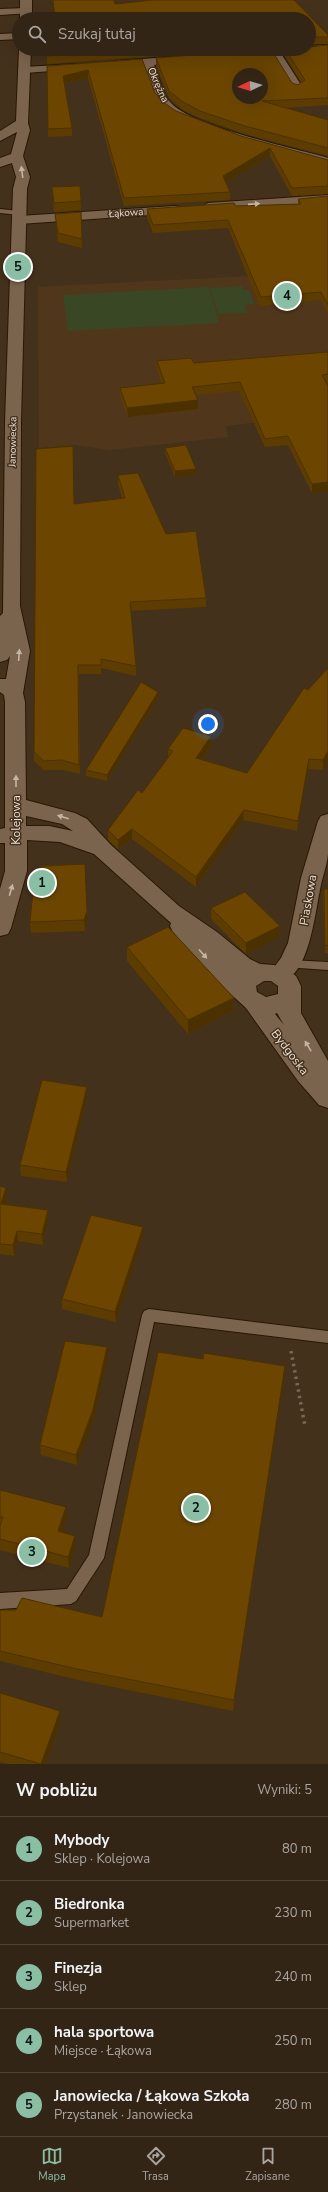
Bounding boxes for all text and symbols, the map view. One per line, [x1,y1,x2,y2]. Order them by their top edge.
search box [12,12,316,56]
icon: search [26,23,48,45]
text: Szukaj tutaj [58,24,136,44]
street label: Okrężna [144,65,172,105]
north arrow [232,68,268,104]
one-way arrow [19,166,25,178]
one-way arrow [248,201,260,208]
street label: Łąkowa [107,205,144,221]
pin: 5 [5,252,31,282]
pin: 4 [274,281,300,311]
street label: Janowiecka [6,417,20,468]
one-way arrow [15,648,22,661]
your location [198,714,218,734]
one-way arrow [13,774,19,787]
street label: Kolejowa [8,795,24,845]
one-way arrow [57,814,69,820]
pin: 1 [29,868,55,898]
street label: Piaskowa [296,873,320,927]
one-way arrow [8,884,14,896]
one-way arrow [198,949,208,959]
street label: Bydgoska [268,1026,312,1078]
one-way arrow [304,1040,311,1052]
pin: 2 [183,1493,209,1523]
pin: 3 [19,1537,45,1567]
text: W pobliżu [16,1779,97,1802]
text: Wyniki: 5 [257,1781,312,1799]
text: Mybody [54,1830,109,1850]
text: 1 [25,1840,33,1858]
text: 80 m [282,1840,312,1858]
text: Sklep · Kolejowa [54,1850,150,1868]
text: Biedronka [54,1894,125,1914]
text: 2 [25,1904,33,1922]
text: 230 m [274,1904,312,1922]
text: Supermarket [54,1914,129,1932]
text: Finezja [54,1958,102,1978]
text: 3 [25,1968,33,1986]
text: 240 m [274,1968,312,1986]
text: Sklep [54,1978,87,1996]
text: hala sportowa [54,2022,154,2042]
text: 4 [25,2032,33,2050]
text: 250 m [274,2032,312,2050]
text: Miejsce · Łąkowa [54,2042,152,2060]
text: Janowiecka / Łąkowa Szkoła [54,2086,250,2106]
text: 5 [25,2096,33,2114]
text: 280 m [274,2096,312,2114]
text: Przystanek · Janowiecka [54,2106,193,2124]
tab: Mapa [38,2145,66,2184]
tab: Trasa [142,2145,169,2184]
tab: Zapisane [245,2145,290,2184]

